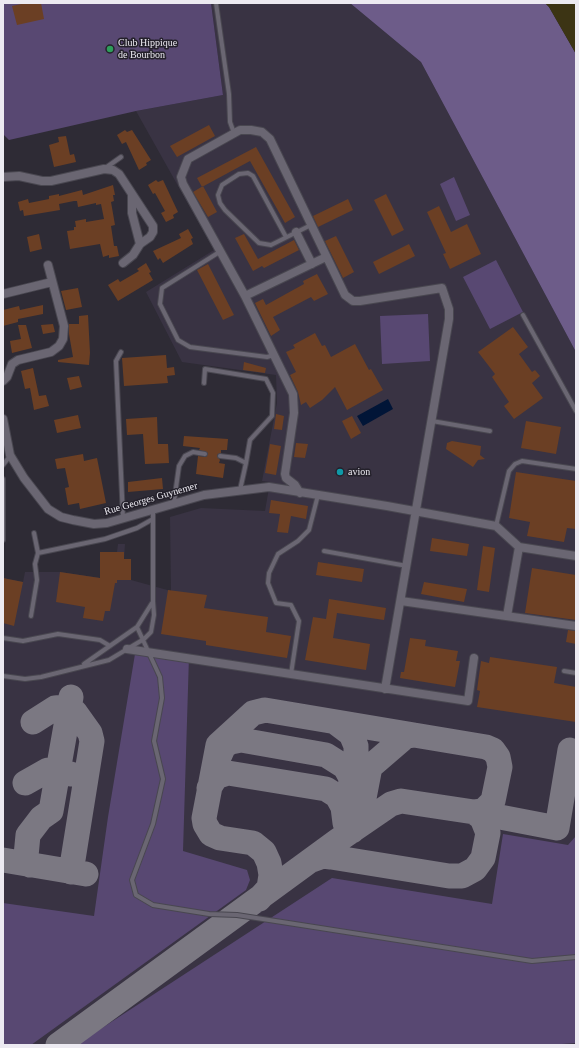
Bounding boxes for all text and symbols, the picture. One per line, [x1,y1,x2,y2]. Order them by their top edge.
place label: Club Hippique de Bourbon [118,37,177,60]
marker: Club Hippique de Bourbon [105,44,115,54]
place label: avion [348,466,370,478]
marker: avion [335,467,345,477]
street label: Rue Georges Guynemer [103,480,199,518]

